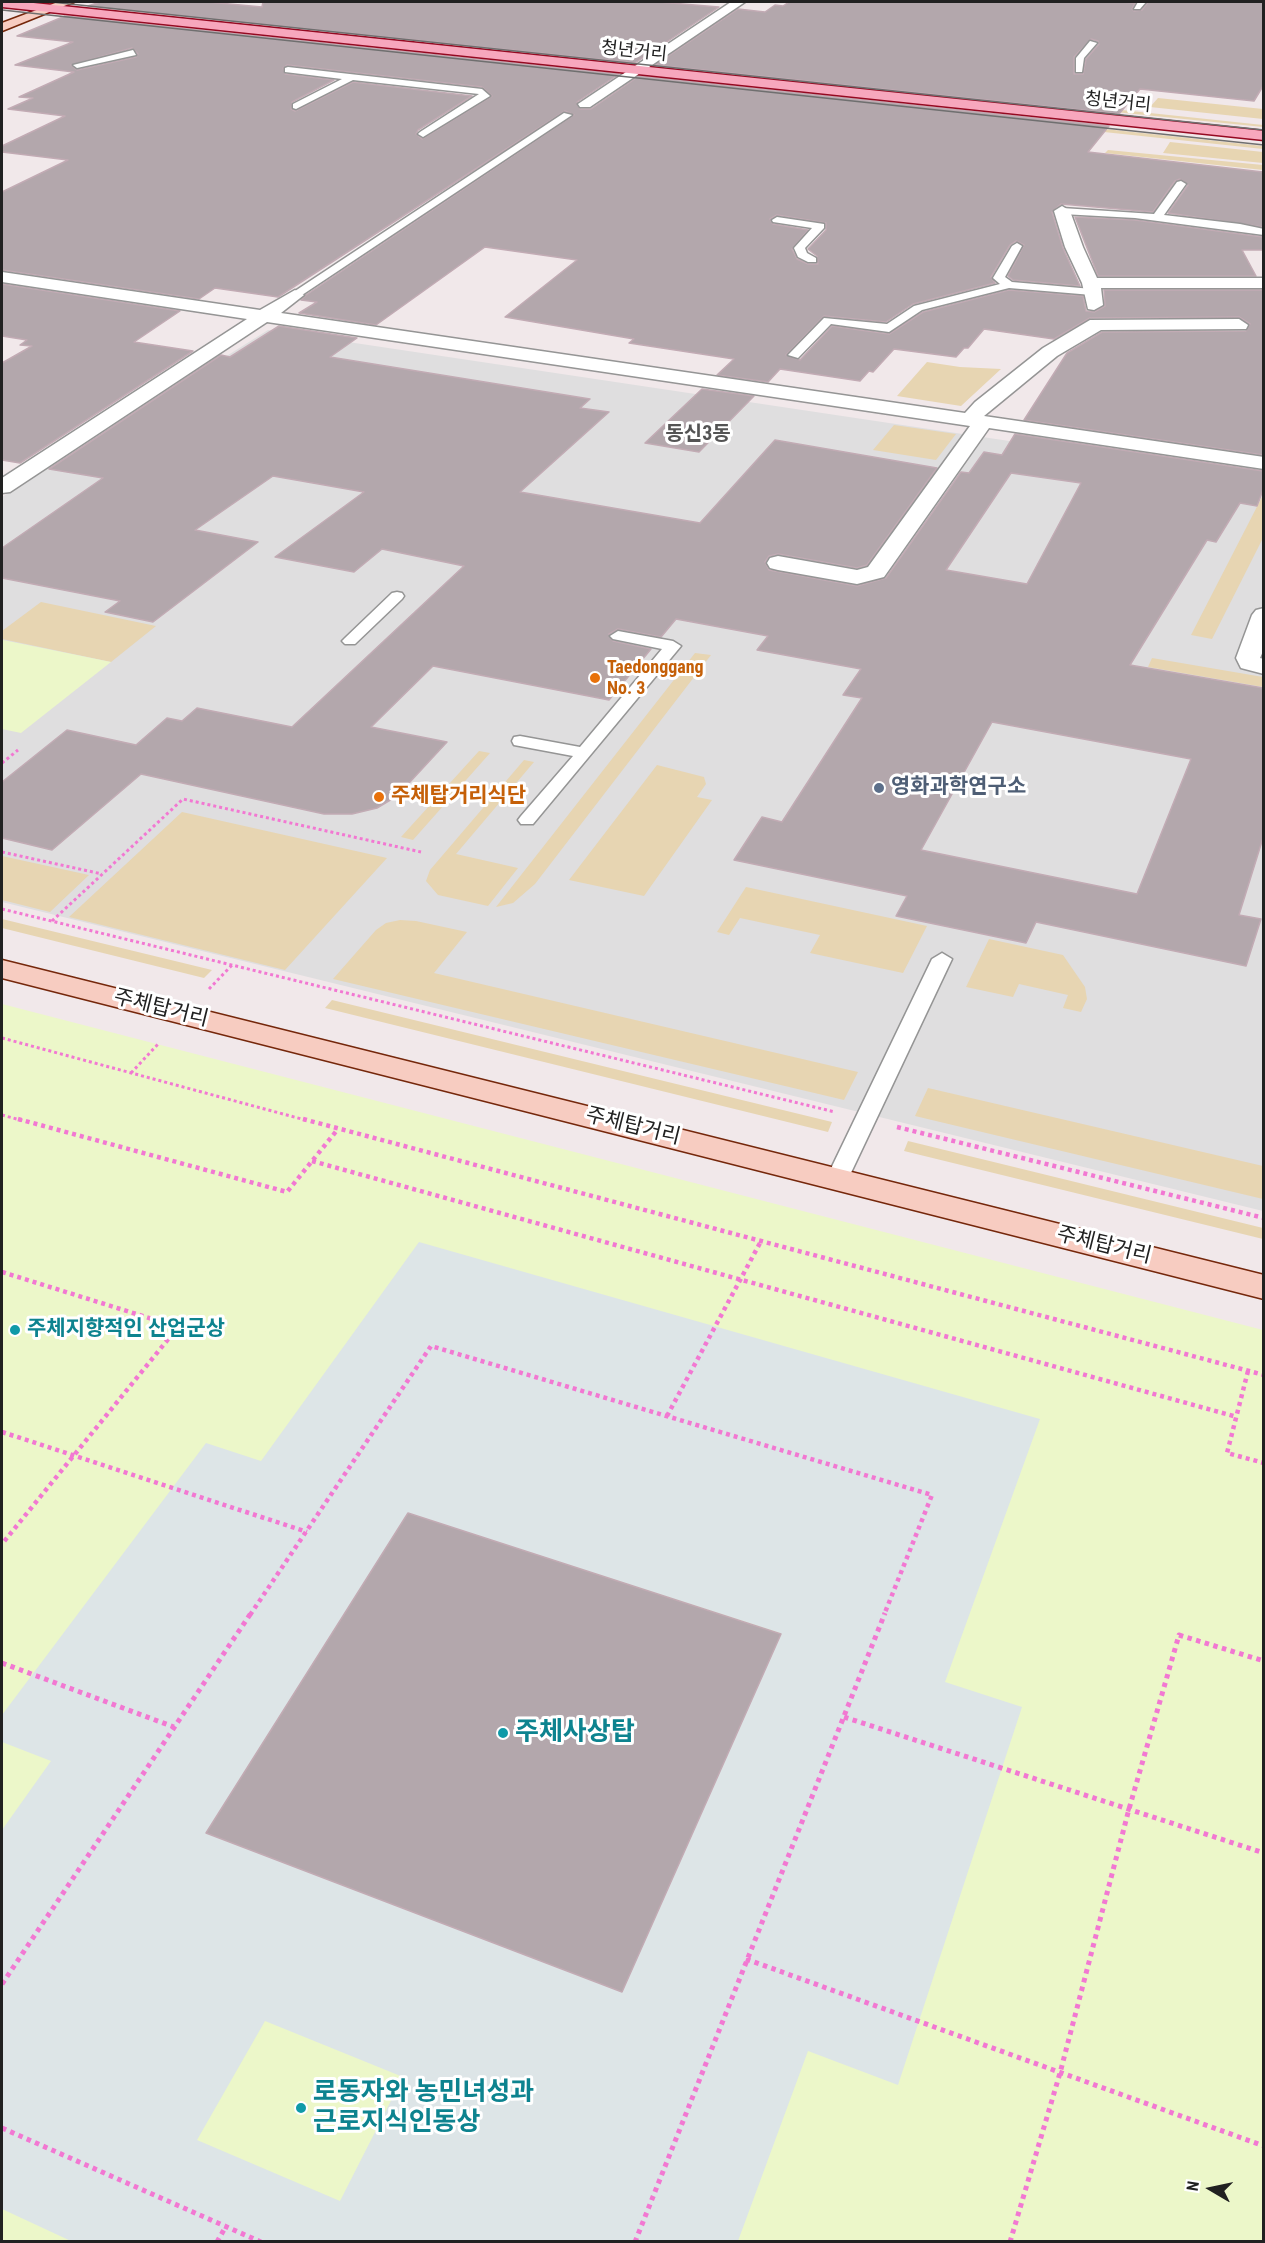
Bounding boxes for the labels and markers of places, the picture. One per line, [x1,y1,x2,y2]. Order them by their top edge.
place label: Taedonggang No. 3 [607,657,704,700]
marker: Taedonggang No. 3 [588,671,602,685]
place label: 영화과학연구소 [891,775,1026,801]
marker: 영화과학연구소 [872,781,886,795]
place label: 주체탑거리식단 [391,784,526,810]
marker: 주체탑거리식단 [372,790,386,804]
place label: 주체지향적인 산업군상 [27,1317,225,1343]
marker: 주체지향적인 산업군상 [8,1323,22,1337]
place label: 주체사상탑 [515,1717,635,1749]
marker: 주체사상탑 [496,1726,510,1740]
place label: 로동자와 농민녀성과 근로지식인동상 [313,2077,534,2138]
marker: 로동자와 농민녀성과 근로지식인동상 [294,2101,308,2115]

